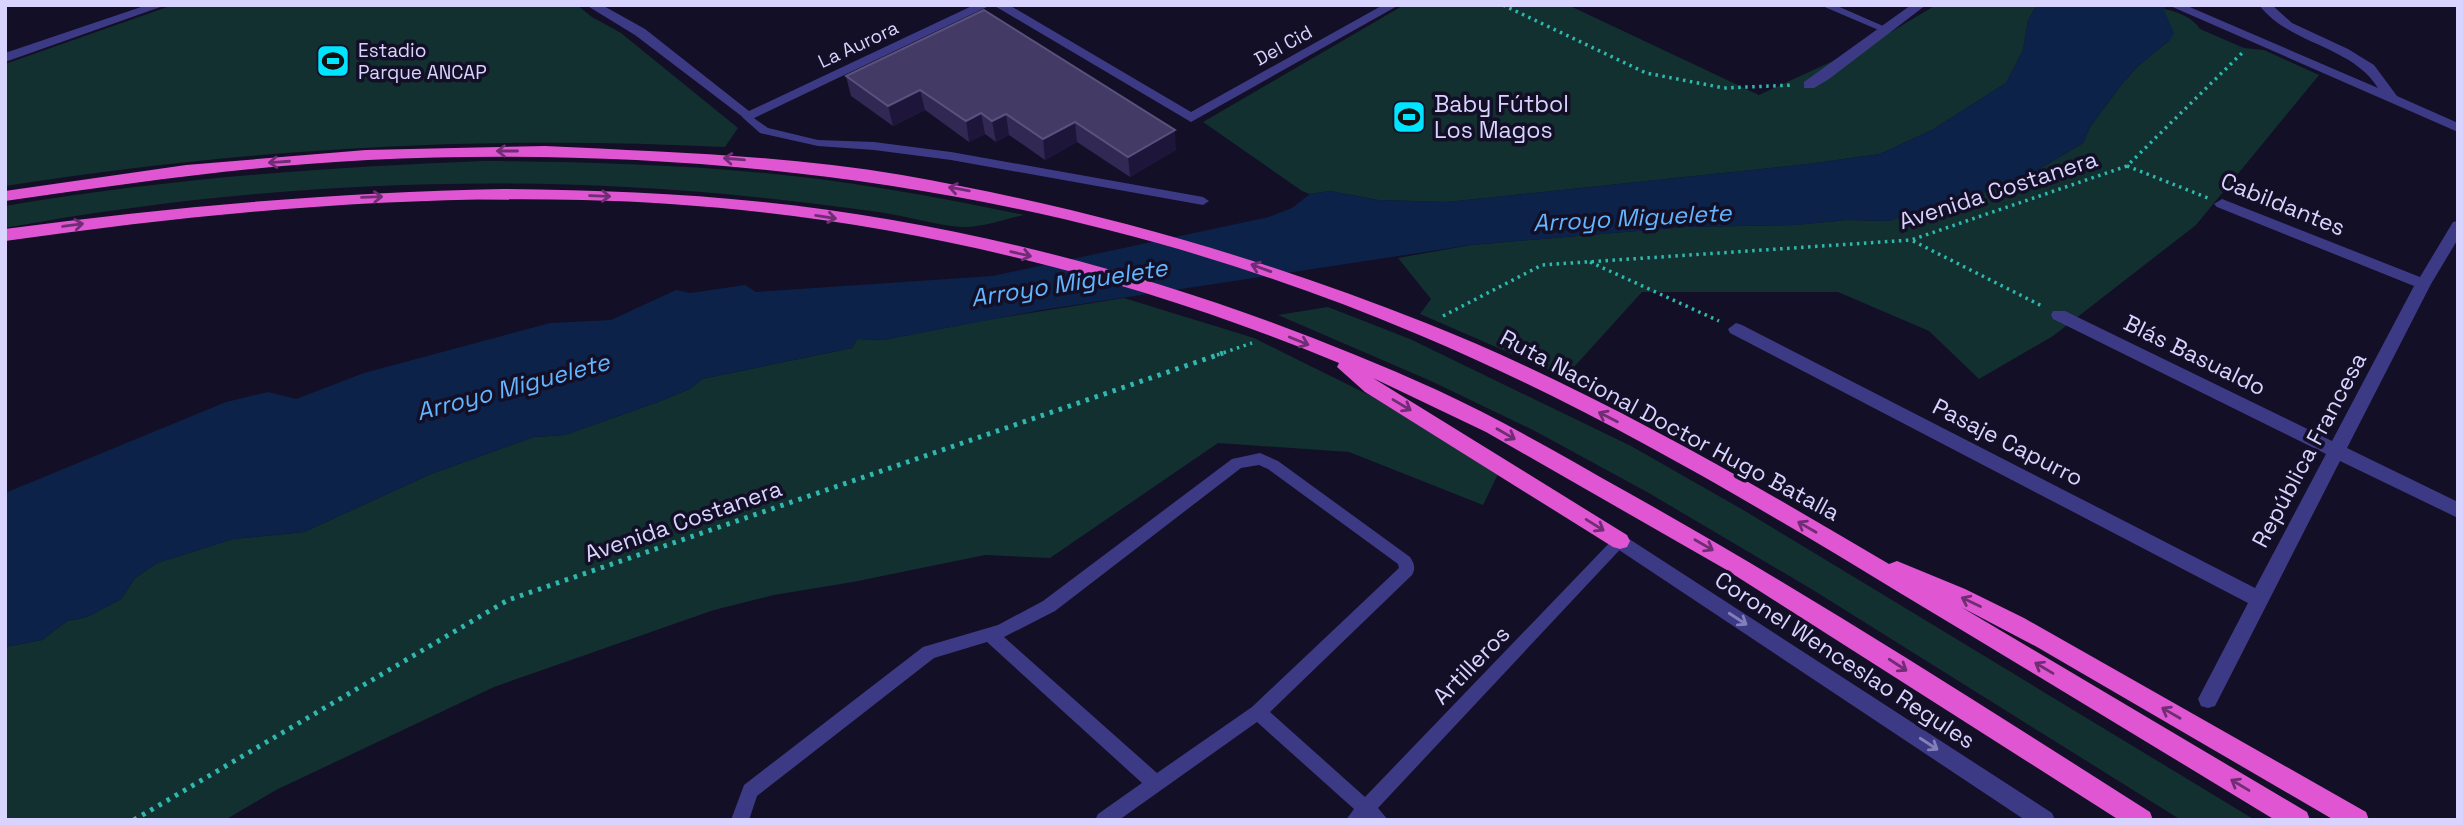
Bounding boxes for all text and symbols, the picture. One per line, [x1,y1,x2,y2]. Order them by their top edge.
street label: La Aurora [814,15,902,74]
street label: Del Cid [1250,19,1317,72]
place label: Estadio Parque ANCAP [358,38,487,85]
sports icon: Estadio Parque ANCAP [314,42,352,80]
place label: Baby Fútbol Los Magos [1434,89,1569,145]
sports icon: Baby Fútbol Los Magos [1390,98,1428,136]
one-way arrow [495,144,518,158]
street label: Avenida Costanera [1895,144,2101,236]
one-way arrow [723,152,746,165]
one-way arrow [269,156,291,169]
street label: Cabildantes [2216,165,2350,243]
one-way arrow [948,182,971,195]
one-way arrow [588,189,611,202]
one-way arrow [361,191,384,204]
water label: Arroyo Miguelete [1532,197,1733,238]
one-way arrow [814,211,837,224]
one-way arrow [61,219,84,232]
one-way arrow [1009,248,1032,261]
water label: Arroyo Miguelete [968,252,1170,313]
one-way arrow [1251,261,1273,273]
street label: Blás Basualdo [2119,308,2271,402]
street label: Ruta Nacional Doctor Hugo Batalla [1495,322,1845,528]
one-way arrow [1287,336,1309,349]
water label: Arroyo Miguelete [413,346,614,427]
street label: República Francesa [2245,347,2373,553]
street label: Pasaje Capurro [1928,391,2088,493]
one-way arrow [1391,398,1411,412]
one-way arrow [1598,409,1619,423]
one-way arrow [1496,427,1516,441]
street label: Avenida Costanera [580,473,786,569]
one-way arrow [1584,519,1604,533]
one-way arrow [1797,520,1817,534]
one-way arrow [1694,539,1714,553]
street label: Coronel Wenceslao Regules [1709,564,1981,756]
one-way arrow [1961,595,1982,609]
one-way arrow [1728,612,1748,626]
street label: Artilleros [1426,619,1516,711]
one-way arrow [1888,658,1908,672]
one-way arrow [2035,661,2055,675]
one-way arrow [2161,705,2181,719]
one-way arrow [1918,737,1938,751]
one-way arrow [2230,777,2250,791]

